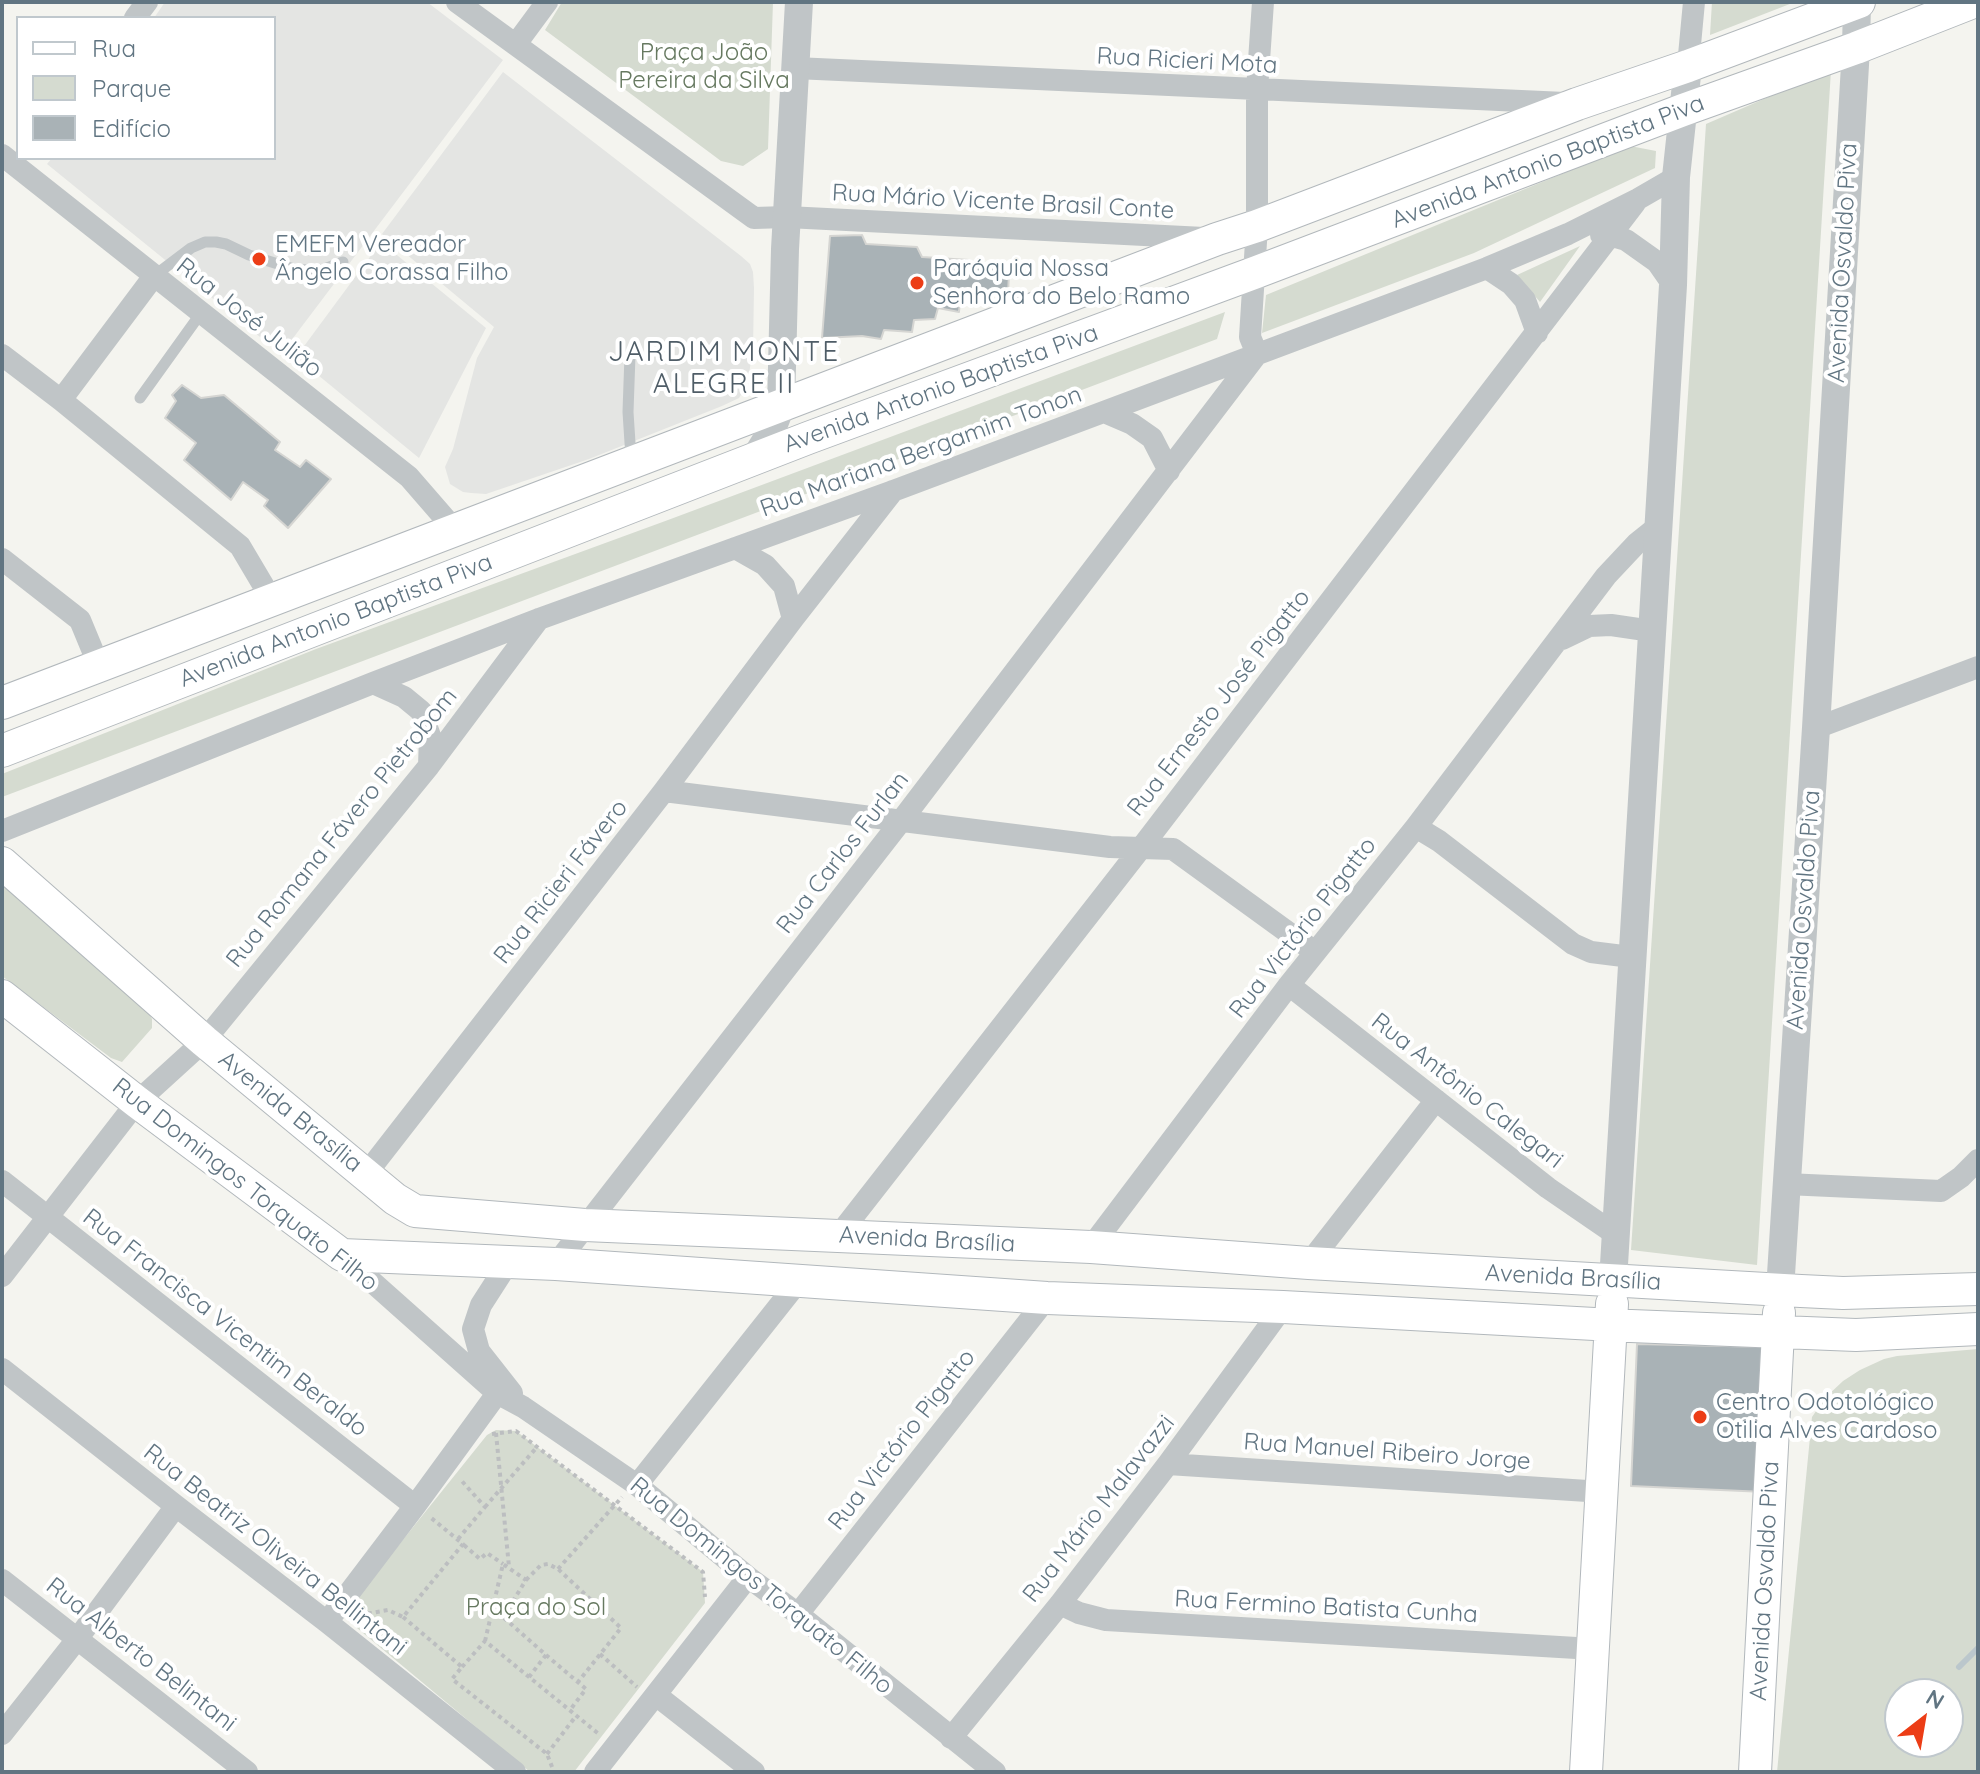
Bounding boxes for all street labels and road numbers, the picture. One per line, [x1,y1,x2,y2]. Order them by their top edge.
street label: Rua Ricieri Mota [1096,42,1278,80]
street label: Avenida Antonio Baptista Piva [1388,89,1708,235]
street label: Avenida Osvaldo Piva [1822,142,1864,384]
street label: Rua Mário Vicente Brasil Conte [831,179,1175,225]
street label: Rua José Julião [170,252,328,384]
street label: Avenida Antonio Baptista Piva [780,319,1102,459]
street label: Rua Mariana Bergamim Tonon [756,380,1086,524]
street label: Avenida Antonio Baptista Piva [176,548,496,694]
street label: Rua Ernesto José Pigatto [1121,584,1317,822]
street label: Rua Romana Fávero Pietrobom [220,683,464,973]
street label: Rua Carlos Furlan [771,766,915,940]
street label: Avenida Osvaldo Piva [1781,789,1827,1031]
street label: Rua Ricieri Fávero [488,794,634,970]
street label: Rua Victório Pigatto [1223,832,1383,1024]
street label: Rua Antônio Calegari [1365,1007,1569,1175]
street label: Avenida Brasília [212,1045,368,1179]
street label: Rua Domingos Torquato Filho [106,1072,384,1298]
street label: Rua Francisca Vicentim Beraldo [77,1203,373,1443]
street label: Avenida Brasília [838,1221,1016,1259]
street label: Avenida Brasília [1484,1259,1662,1297]
street label: Rua Victório Pigatto [822,1344,982,1536]
street label: Rua Mário Malavazzi [1017,1410,1181,1608]
street label: Rua Manuel Ribeiro Jorge [1243,1428,1531,1476]
street label: Rua Beatriz Oliveira Bellintani [138,1438,412,1662]
street label: Avenida Osvaldo Piva [1744,1460,1786,1702]
street label: Rua Domingos Torquato Filho [624,1471,898,1701]
street label: Rua Alberto Belintani [40,1572,242,1738]
street label: Rua Fermino Batista Cunha [1174,1585,1478,1629]

